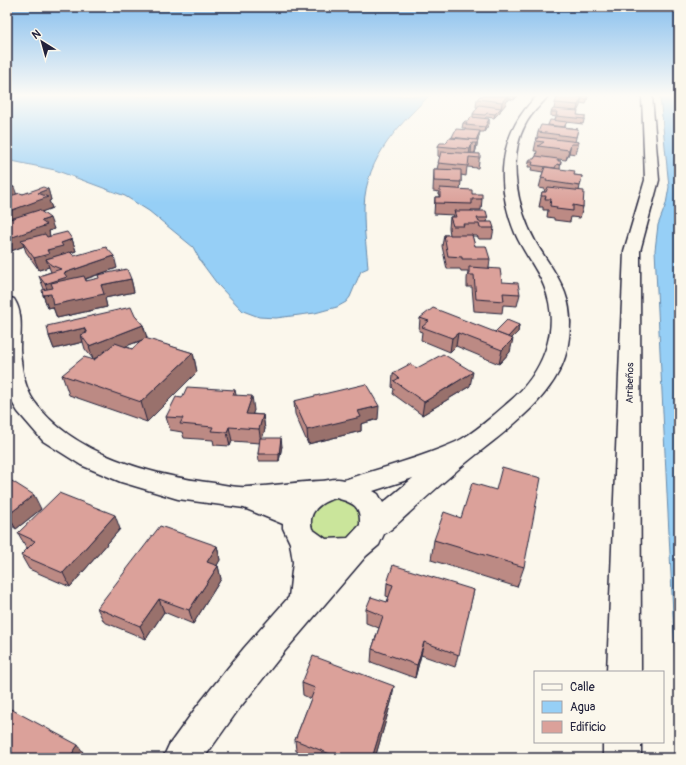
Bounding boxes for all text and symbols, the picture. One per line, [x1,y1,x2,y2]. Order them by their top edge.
north arrow [22,22,62,62]
text: N [29,27,44,42]
street label: Arribeños [624,362,636,404]
legend [534,671,664,743]
text: Calle [570,680,595,695]
text: Agua [570,700,596,715]
text: Edificio [570,720,606,735]

